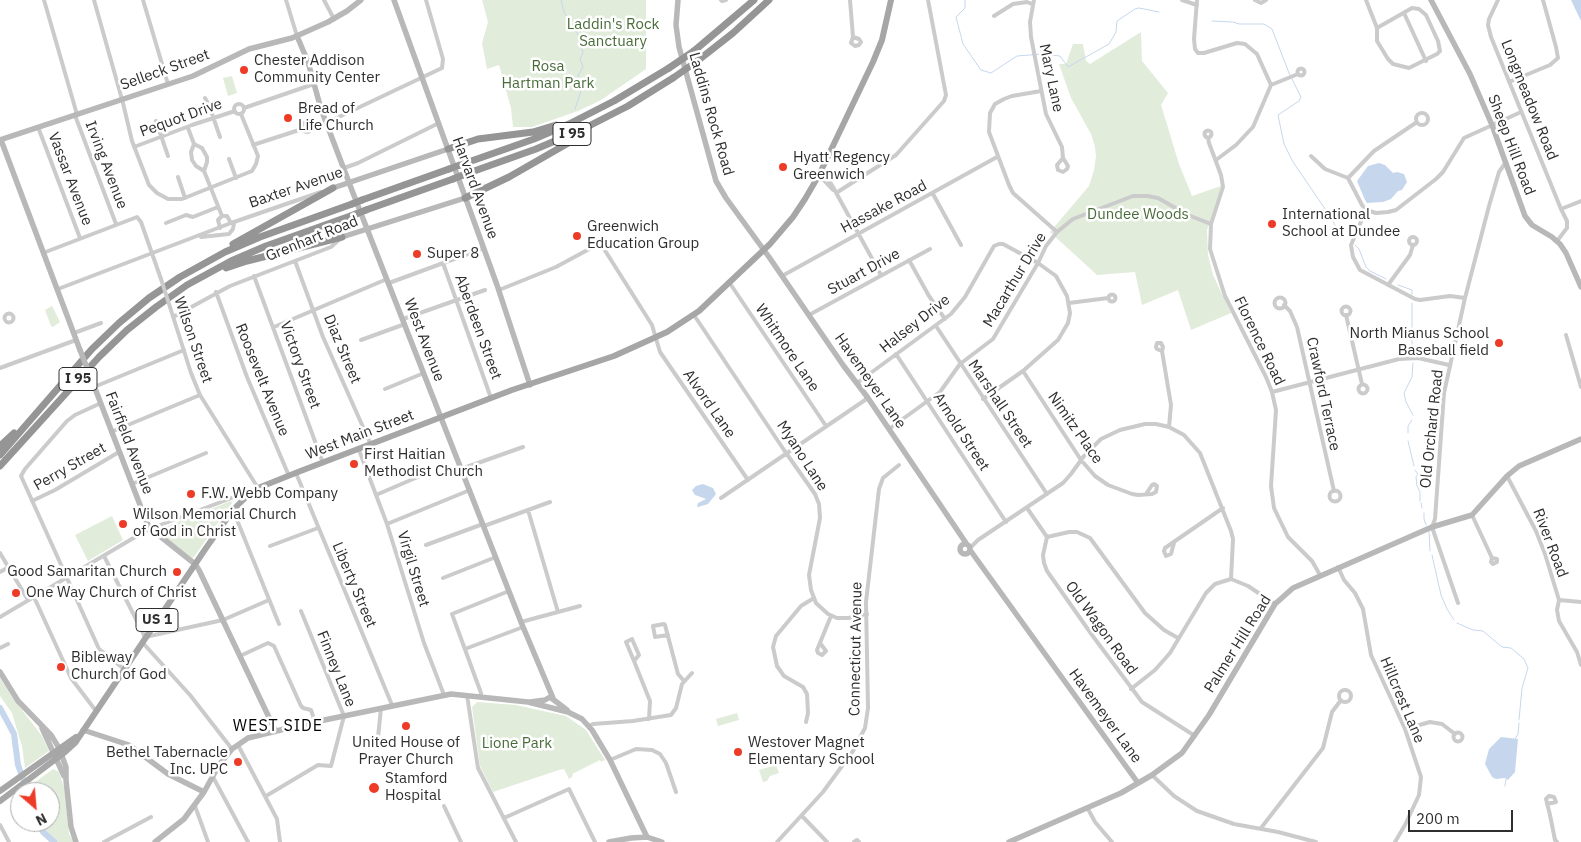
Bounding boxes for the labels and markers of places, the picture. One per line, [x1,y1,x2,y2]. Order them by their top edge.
place label: Chester Addison Community Center [254,52,380,87]
marker: Chester Addison Community Center [238,64,250,76]
place label: Bread of Life Church [298,100,374,135]
marker: Bread of Life Church [282,112,294,124]
place label: Hyatt Regency Greenwich [793,149,890,184]
marker: Hyatt Regency Greenwich [777,161,789,173]
place label: International School at Dundee [1282,206,1400,241]
place label: Greenwich Education Group [587,218,699,253]
marker: International School at Dundee [1266,218,1278,230]
marker: Greenwich Education Group [571,230,583,242]
place label: Super 8 [427,245,479,263]
marker: Super 8 [411,248,423,260]
place label: North Mianus School Baseball field [1350,325,1489,360]
marker: North Mianus School Baseball field [1493,337,1505,349]
place label: First Haitian Methodist Church [364,446,483,481]
marker: First Haitian Methodist Church [348,458,360,470]
place label: F.W. Webb Company [201,485,338,503]
marker: F.W. Webb Company [185,488,197,500]
place label: Wilson Memorial Church of God in Christ [133,506,297,541]
marker: Wilson Memorial Church of God in Christ [117,518,129,530]
place label: Good Samaritan Church [7,563,167,581]
marker: Good Samaritan Church [171,566,183,578]
place label: One Way Church of Christ [26,584,197,602]
marker: One Way Church of Christ [10,587,22,599]
place label: Bibleway Church of God [71,649,167,684]
marker: Bibleway Church of God [55,661,67,673]
marker: United House of Prayer Church [400,720,412,732]
place label: United House of Prayer Church [352,734,460,769]
place label: Westover Magnet Elementary School [748,734,875,769]
place label: Bethel Tabernacle Inc. UPC [106,744,228,779]
marker: Westover Magnet Elementary School [732,746,744,758]
marker: Bethel Tabernacle Inc. UPC [232,756,244,768]
place label: Stamford Hospital [385,770,447,805]
marker: Stamford Hospital [367,781,381,795]

